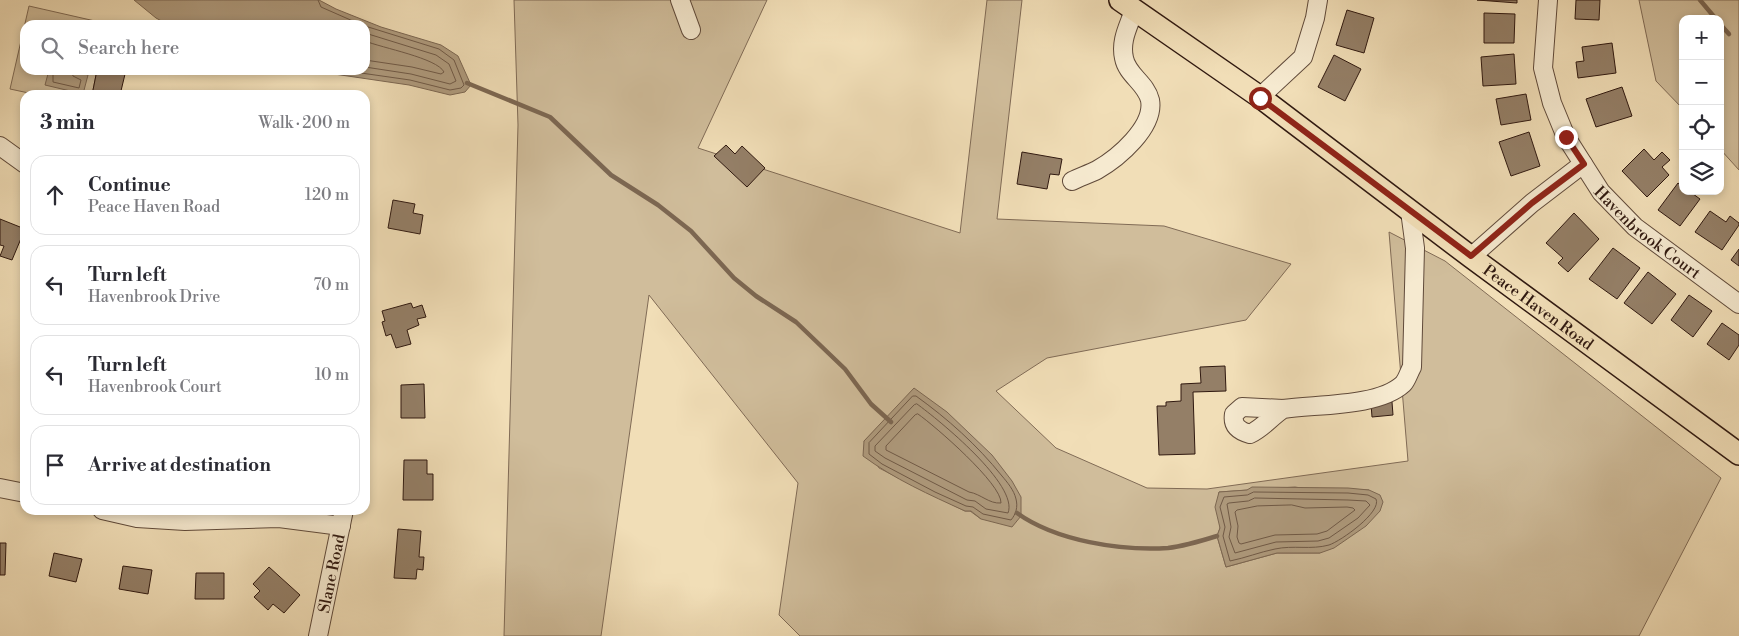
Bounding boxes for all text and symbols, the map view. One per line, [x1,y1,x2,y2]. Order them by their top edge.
map controls [1679,15,1724,195]
button: + [1679,15,1724,60]
search box [20,20,370,75]
icon: search [38,34,66,62]
text: Search here [78,36,179,60]
button: − [1679,60,1724,105]
route start [1249,87,1272,110]
button: locate [1679,105,1724,150]
text: 3 min [40,110,95,136]
text: Walk · 200 m [258,113,350,133]
route end [1555,126,1578,149]
button: layers [1679,150,1724,195]
text: Continue [88,173,171,197]
icon: ahead [41,181,69,209]
street label: Havenbrook Court [1589,182,1705,284]
text: 120 m [305,185,349,205]
text: Peace Haven Road [88,197,220,217]
street label: Peace Haven Road [1479,260,1597,355]
text: Turn left [88,263,167,287]
icon: left [41,271,69,299]
text: 70 m [313,275,349,295]
text: Havenbrook Drive [88,287,220,307]
text: Turn left [88,353,167,377]
icon: left [41,361,69,389]
text: 10 m [315,365,349,385]
text: Havenbrook Court [88,377,222,397]
icon: arrive [41,451,69,479]
text: Arrive at destination [88,453,271,477]
street label: Slane Road [314,532,350,615]

